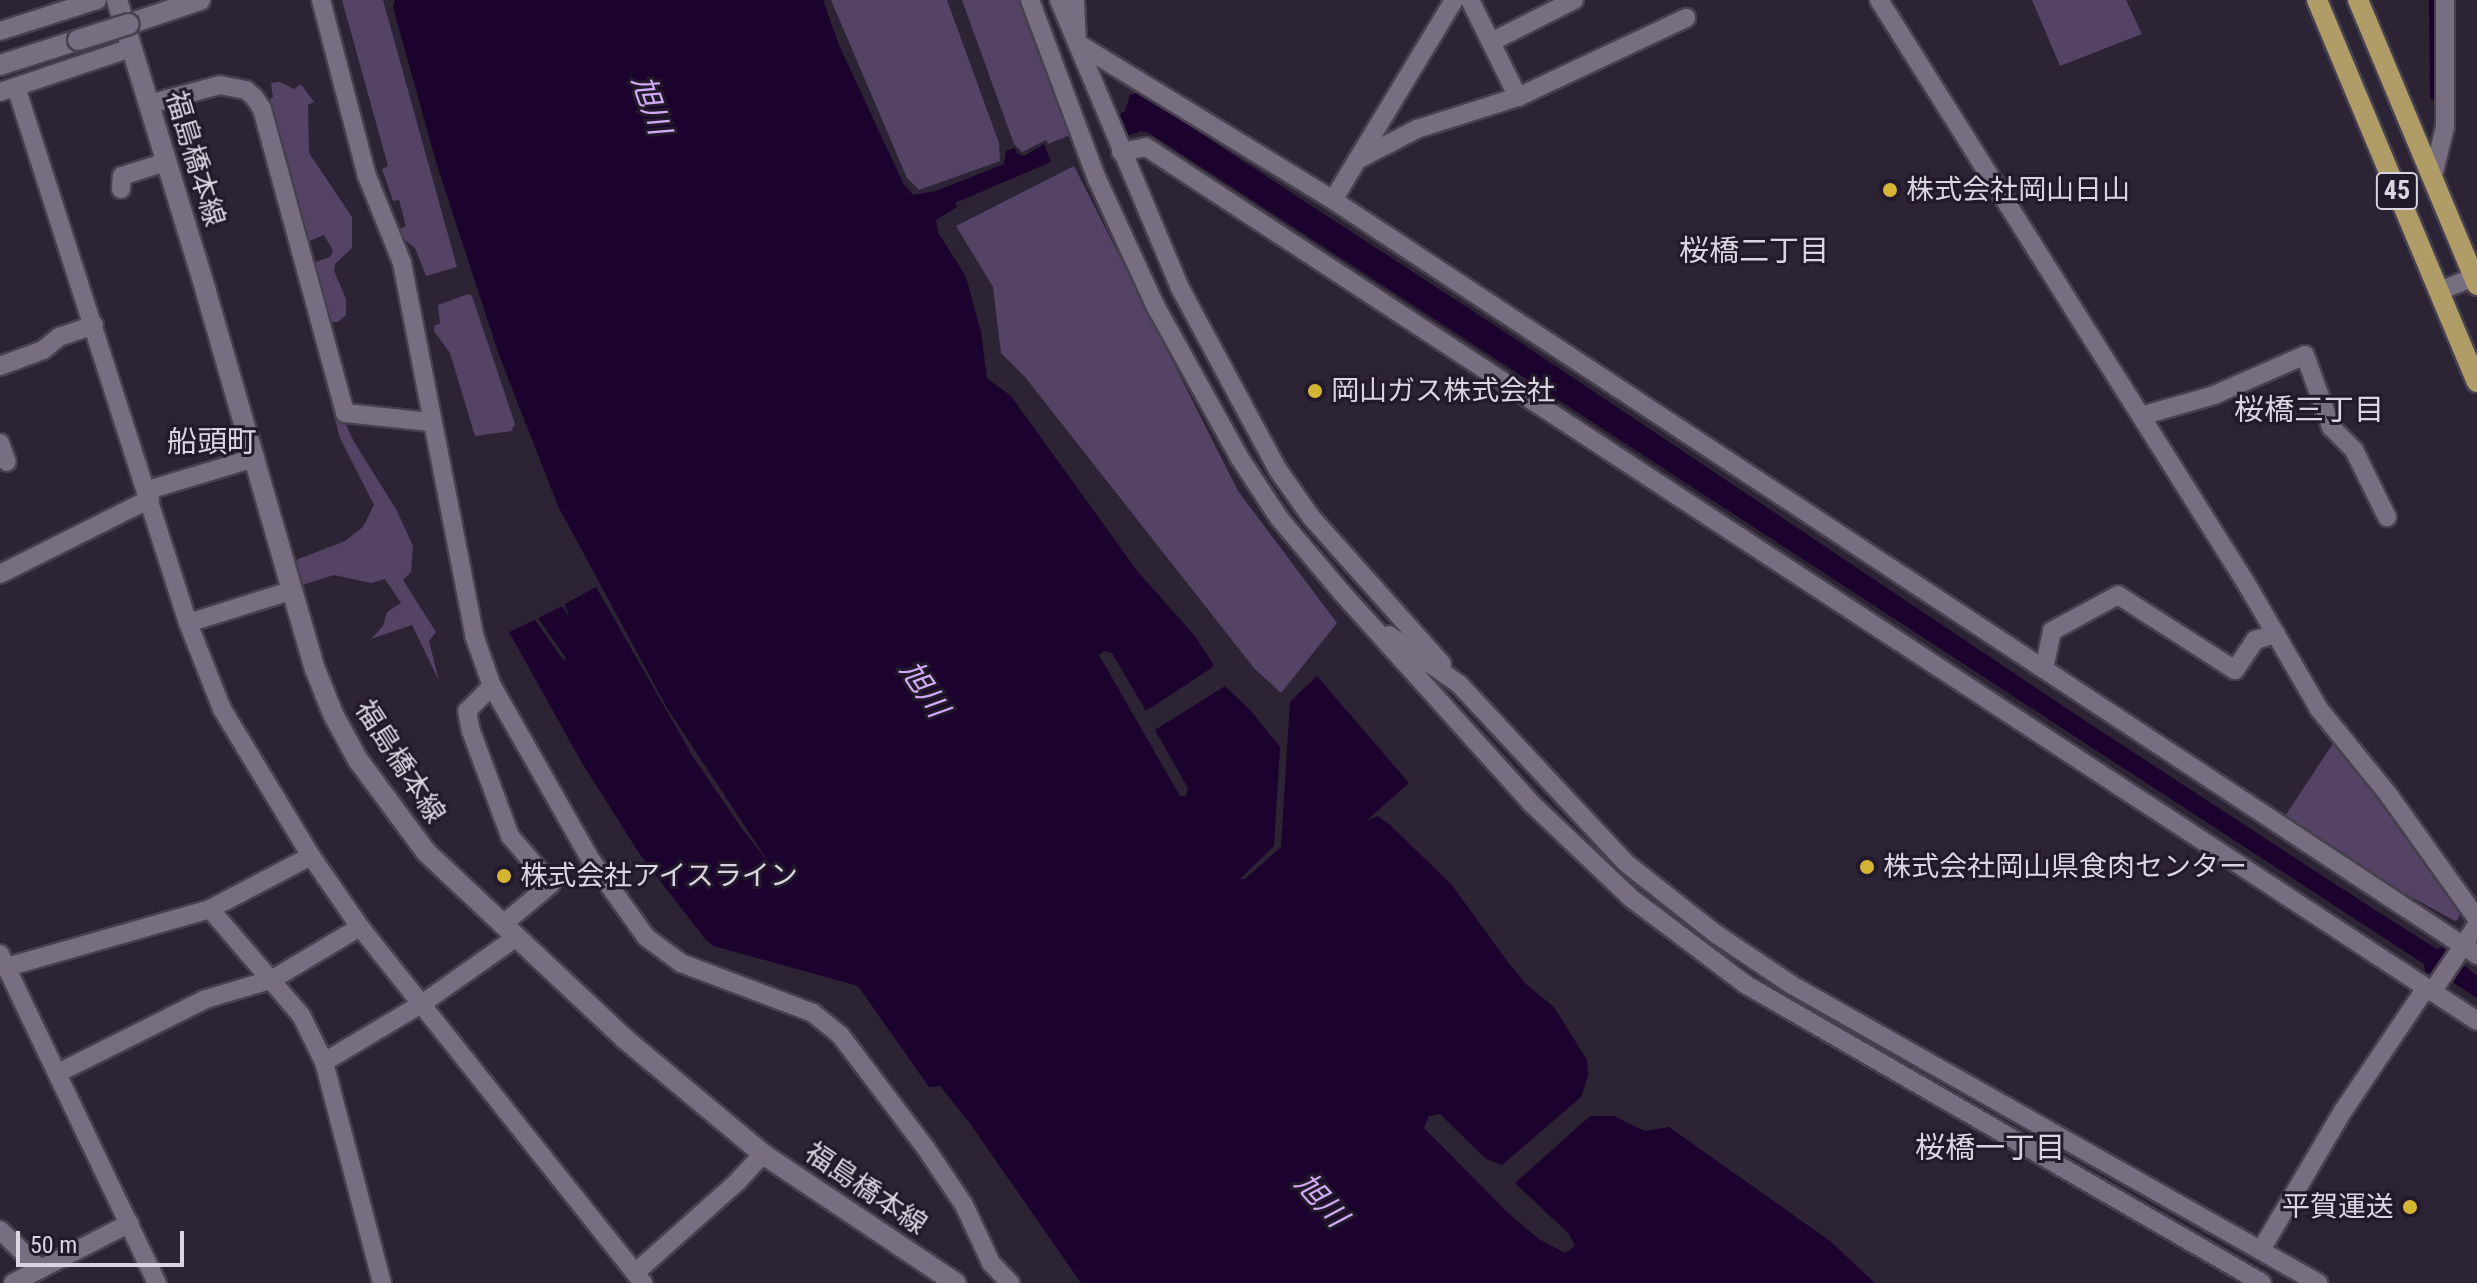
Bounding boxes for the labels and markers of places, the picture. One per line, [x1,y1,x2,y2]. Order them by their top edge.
place label: 株式会社岡山日山 [1906,173,2130,207]
marker: 株式会社岡山日山 [1881,181,1899,199]
place label: 岡山ガス株式会社 [1331,374,1555,408]
marker: 岡山ガス株式会社 [1306,382,1324,400]
place label: 株式会社岡山県食肉センター [1883,850,2247,884]
marker: 株式会社岡山県食肉センター [1858,858,1876,876]
place label: 株式会社アイスライン [520,859,800,893]
marker: 株式会社アイスライン [495,867,513,885]
place label: 平賀運送 [2282,1190,2394,1224]
marker: 平賀運送 [2401,1198,2419,1216]

